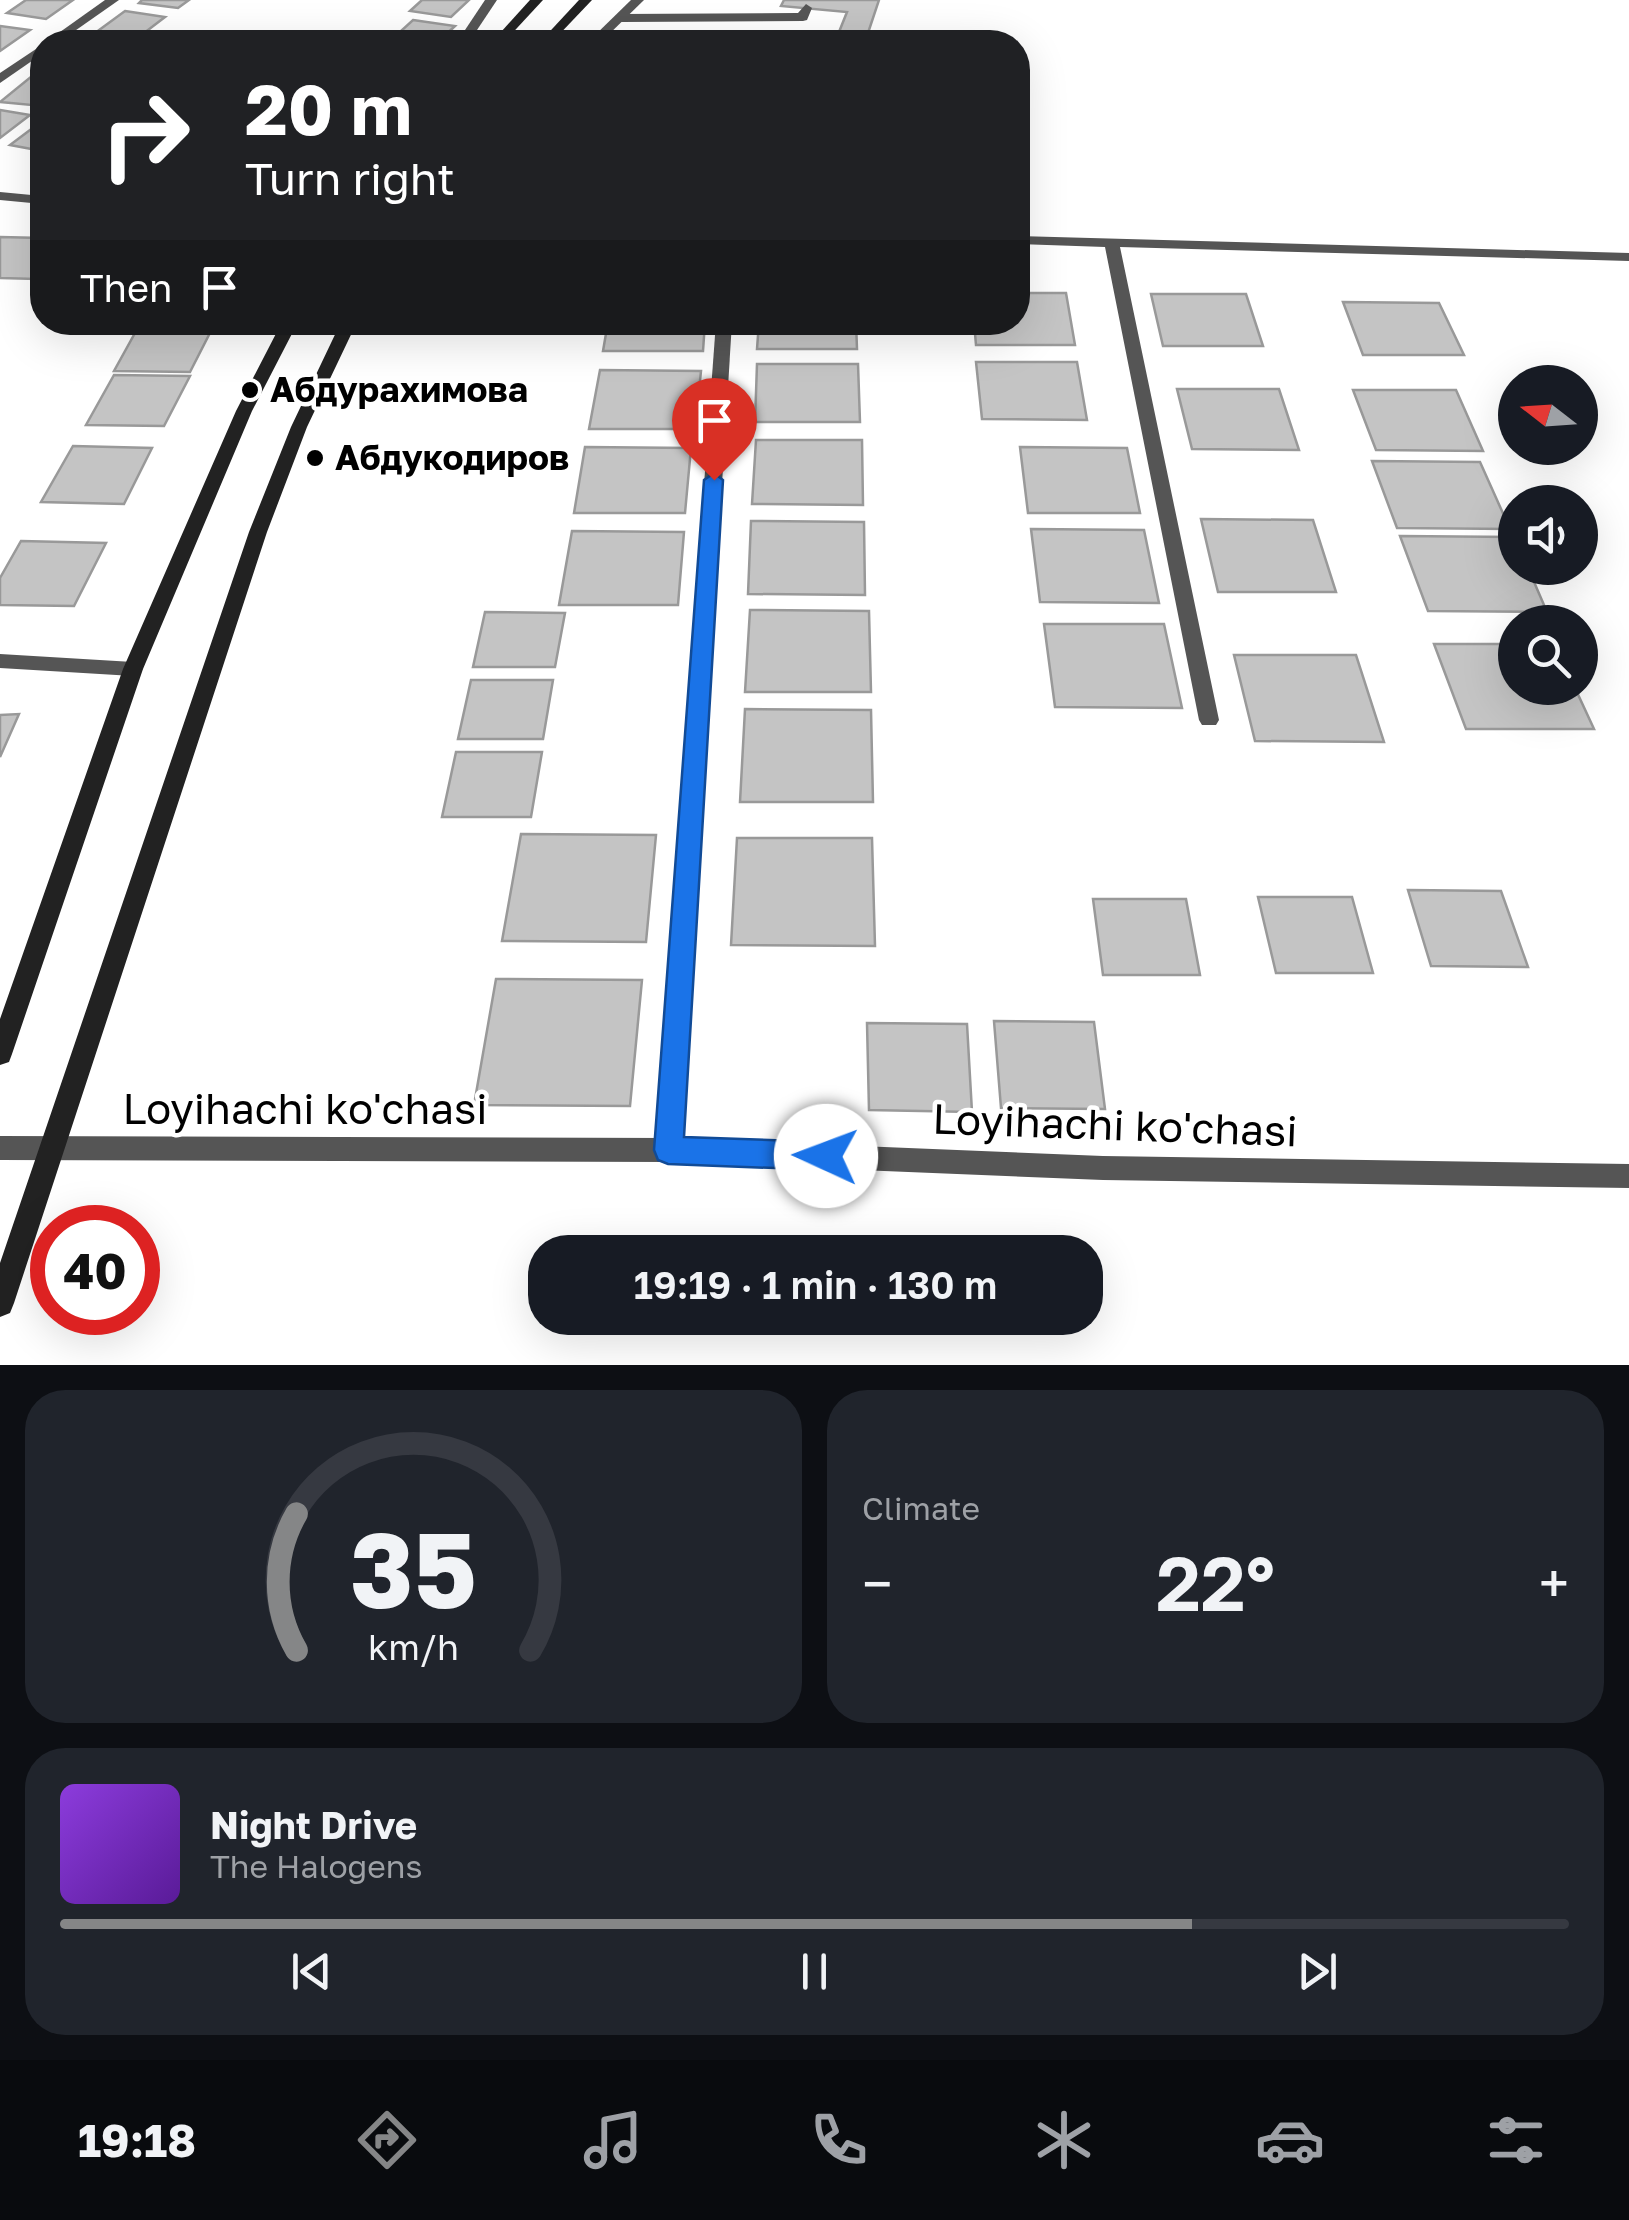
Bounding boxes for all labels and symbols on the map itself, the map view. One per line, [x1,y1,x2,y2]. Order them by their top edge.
north arrow [1498,365,1598,465]
place label: Абдурахимова [270,368,528,410]
pin [672,378,757,481]
marker: Абдурахимова [239,379,261,401]
place label: Абдукодиров [335,436,569,478]
marker: Абдукодиров [304,447,326,469]
street label: Loyihachi ko'chasi [122,1083,488,1133]
street label: Loyihachi ko'chasi [932,1093,1298,1155]
position arrow [774,1104,878,1208]
speed limit sign: 40 [30,1205,160,1335]

